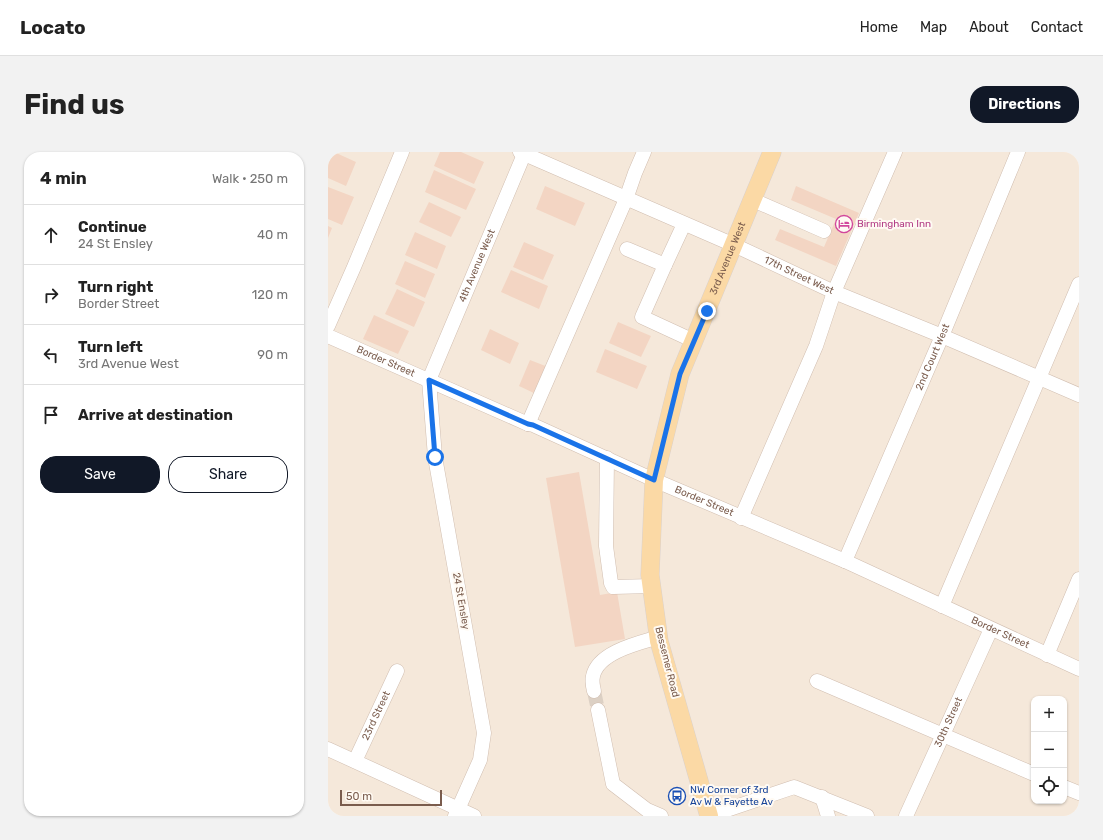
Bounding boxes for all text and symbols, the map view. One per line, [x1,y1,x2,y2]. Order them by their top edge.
text: Locato [20,16,86,39]
text: Home [860,19,898,36]
text: Map [920,19,947,36]
text: About [969,19,1009,36]
text: Contact [1031,19,1083,36]
button: Directions [970,86,1079,123]
text: Find us [24,88,124,121]
text: 4 min [40,168,87,188]
text: Walk · 250 m [212,171,288,186]
hotel icon: Birmingham Inn [834,214,854,234]
text: Continue [78,218,147,236]
place label: Birmingham Inn [857,218,931,230]
street label: 3rd Avenue West [708,220,748,297]
icon: ahead [40,224,62,246]
text: 40 m [257,227,288,242]
street label: 4th Avenue West [456,227,498,304]
text: 24 St Ensley [78,236,153,251]
street label: 17th Street West [762,254,836,297]
text: Turn right [78,278,153,296]
icon: right [40,284,62,306]
text: 120 m [252,287,288,302]
text: Border Street [78,296,159,311]
route end [698,302,716,320]
street label: 2nd Court West [913,322,952,392]
text: Turn left [78,338,143,356]
street label: Border Street [355,343,417,380]
icon: left [40,344,62,366]
text: 90 m [257,347,288,362]
text: 3rd Avenue West [78,356,179,371]
icon: arrive [40,404,62,426]
text: Arrive at destination [78,406,233,424]
route start [426,448,444,466]
button: Save [40,456,160,493]
button: Share [168,456,288,493]
street label: Border Street [673,484,735,519]
street label: 24 St Ensley [450,572,472,631]
street label: Border Street [969,614,1031,651]
street label: Bessemer Road [652,625,682,699]
street label: 23rd Street [360,689,393,742]
street label: 30th Street [932,695,965,749]
map controls [1031,696,1067,804]
button: + [1031,696,1067,732]
button: − [1031,732,1067,768]
button: locate [1031,768,1067,804]
place label: NW Corner of 3rd Av W & Fayette Av [690,784,774,808]
bus stop icon: NW Corner of 3rd Av W & Fayette Av [667,786,687,806]
scale bar [340,788,442,807]
text: 50 m [346,790,372,803]

